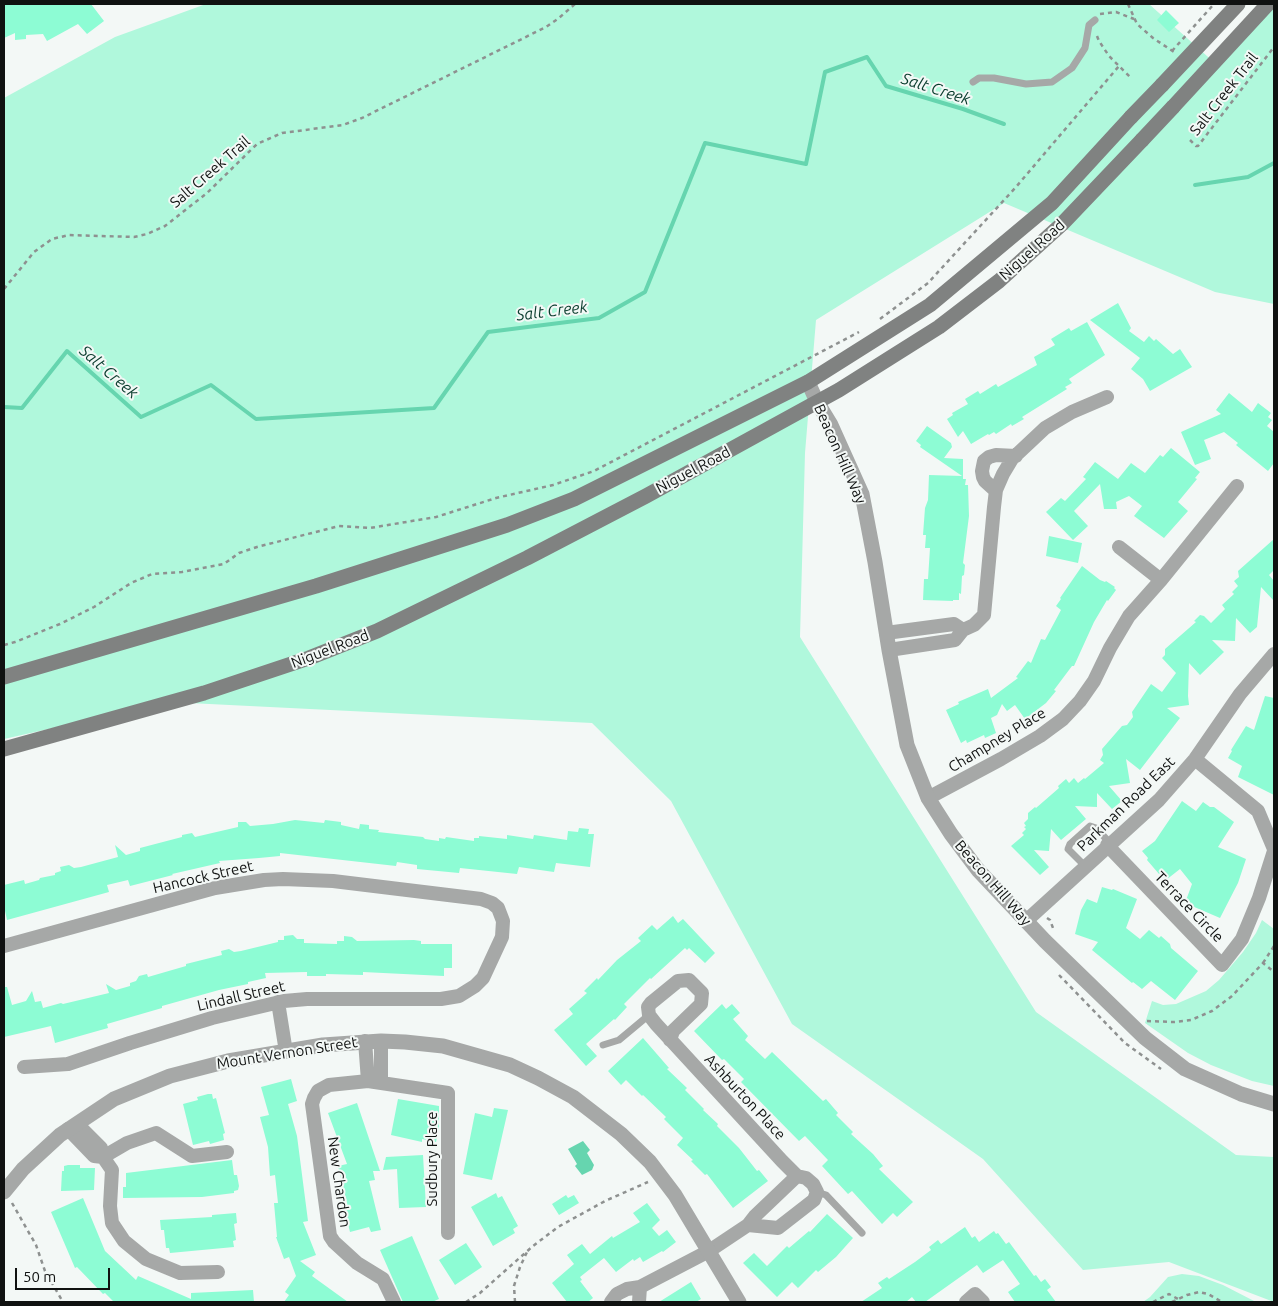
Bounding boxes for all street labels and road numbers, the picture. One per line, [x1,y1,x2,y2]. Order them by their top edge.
street label: Salt Creek Trail [1186,49,1262,139]
street label: Salt Creek Trail [166,132,254,212]
street label: Niguel Road [996,216,1068,284]
street label: Beacon Hill Way [810,401,870,507]
street label: Niguel Road [653,443,733,497]
street label: Niguel Road [289,626,371,672]
street label: Champney Place [945,704,1049,776]
street label: Parkman Road East [1073,753,1179,855]
street label: Beacon Hill Way [951,837,1035,929]
street label: Hancock Street [151,857,255,897]
street label: Terrace Circle [1151,868,1227,946]
street label: Lindall Street [195,977,287,1015]
street label: Mount Vernon Street [215,1033,359,1073]
street label: Ashburton Place [701,1050,789,1144]
street label: Sudbury Place [423,1111,441,1207]
street label: New Chardon [324,1136,354,1228]

